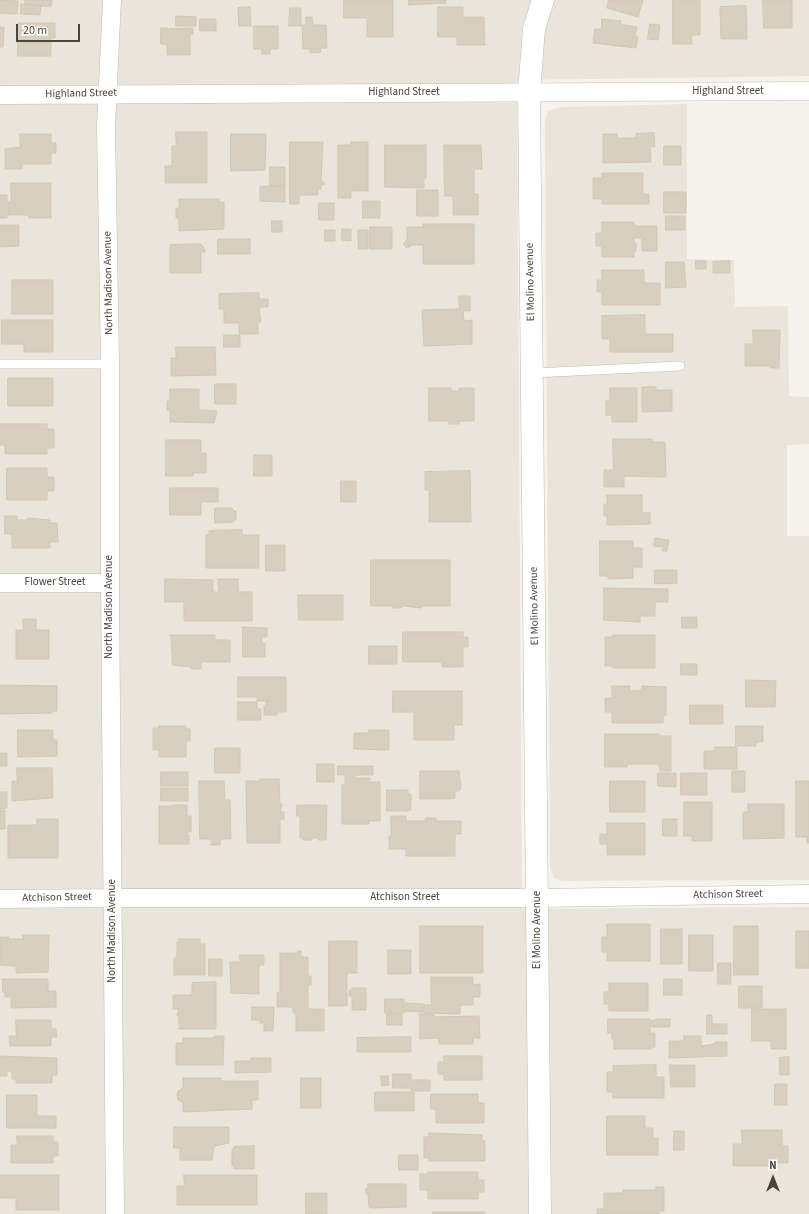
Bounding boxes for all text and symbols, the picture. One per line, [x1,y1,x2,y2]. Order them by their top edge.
scale bar [18,16,82,42]
text: 20 m [23,22,47,39]
street label: Highland Street [692,85,764,99]
street label: Highland Street [368,86,440,100]
street label: Highland Street [45,87,117,101]
street label: North Madison Avenue [101,231,117,335]
street label: El Molino Avenue [524,243,538,321]
street label: North Madison Avenue [103,555,117,659]
street label: El Molino Avenue [528,567,542,645]
street label: Flower Street [24,576,86,590]
street label: North Madison Avenue [106,879,120,983]
street label: Atchison Street [693,888,763,902]
street label: Atchison Street [22,891,92,905]
street label: Atchison Street [370,891,440,905]
street label: El Molino Avenue [531,891,545,969]
north arrow [753,1158,793,1198]
text: N [769,1158,777,1173]

